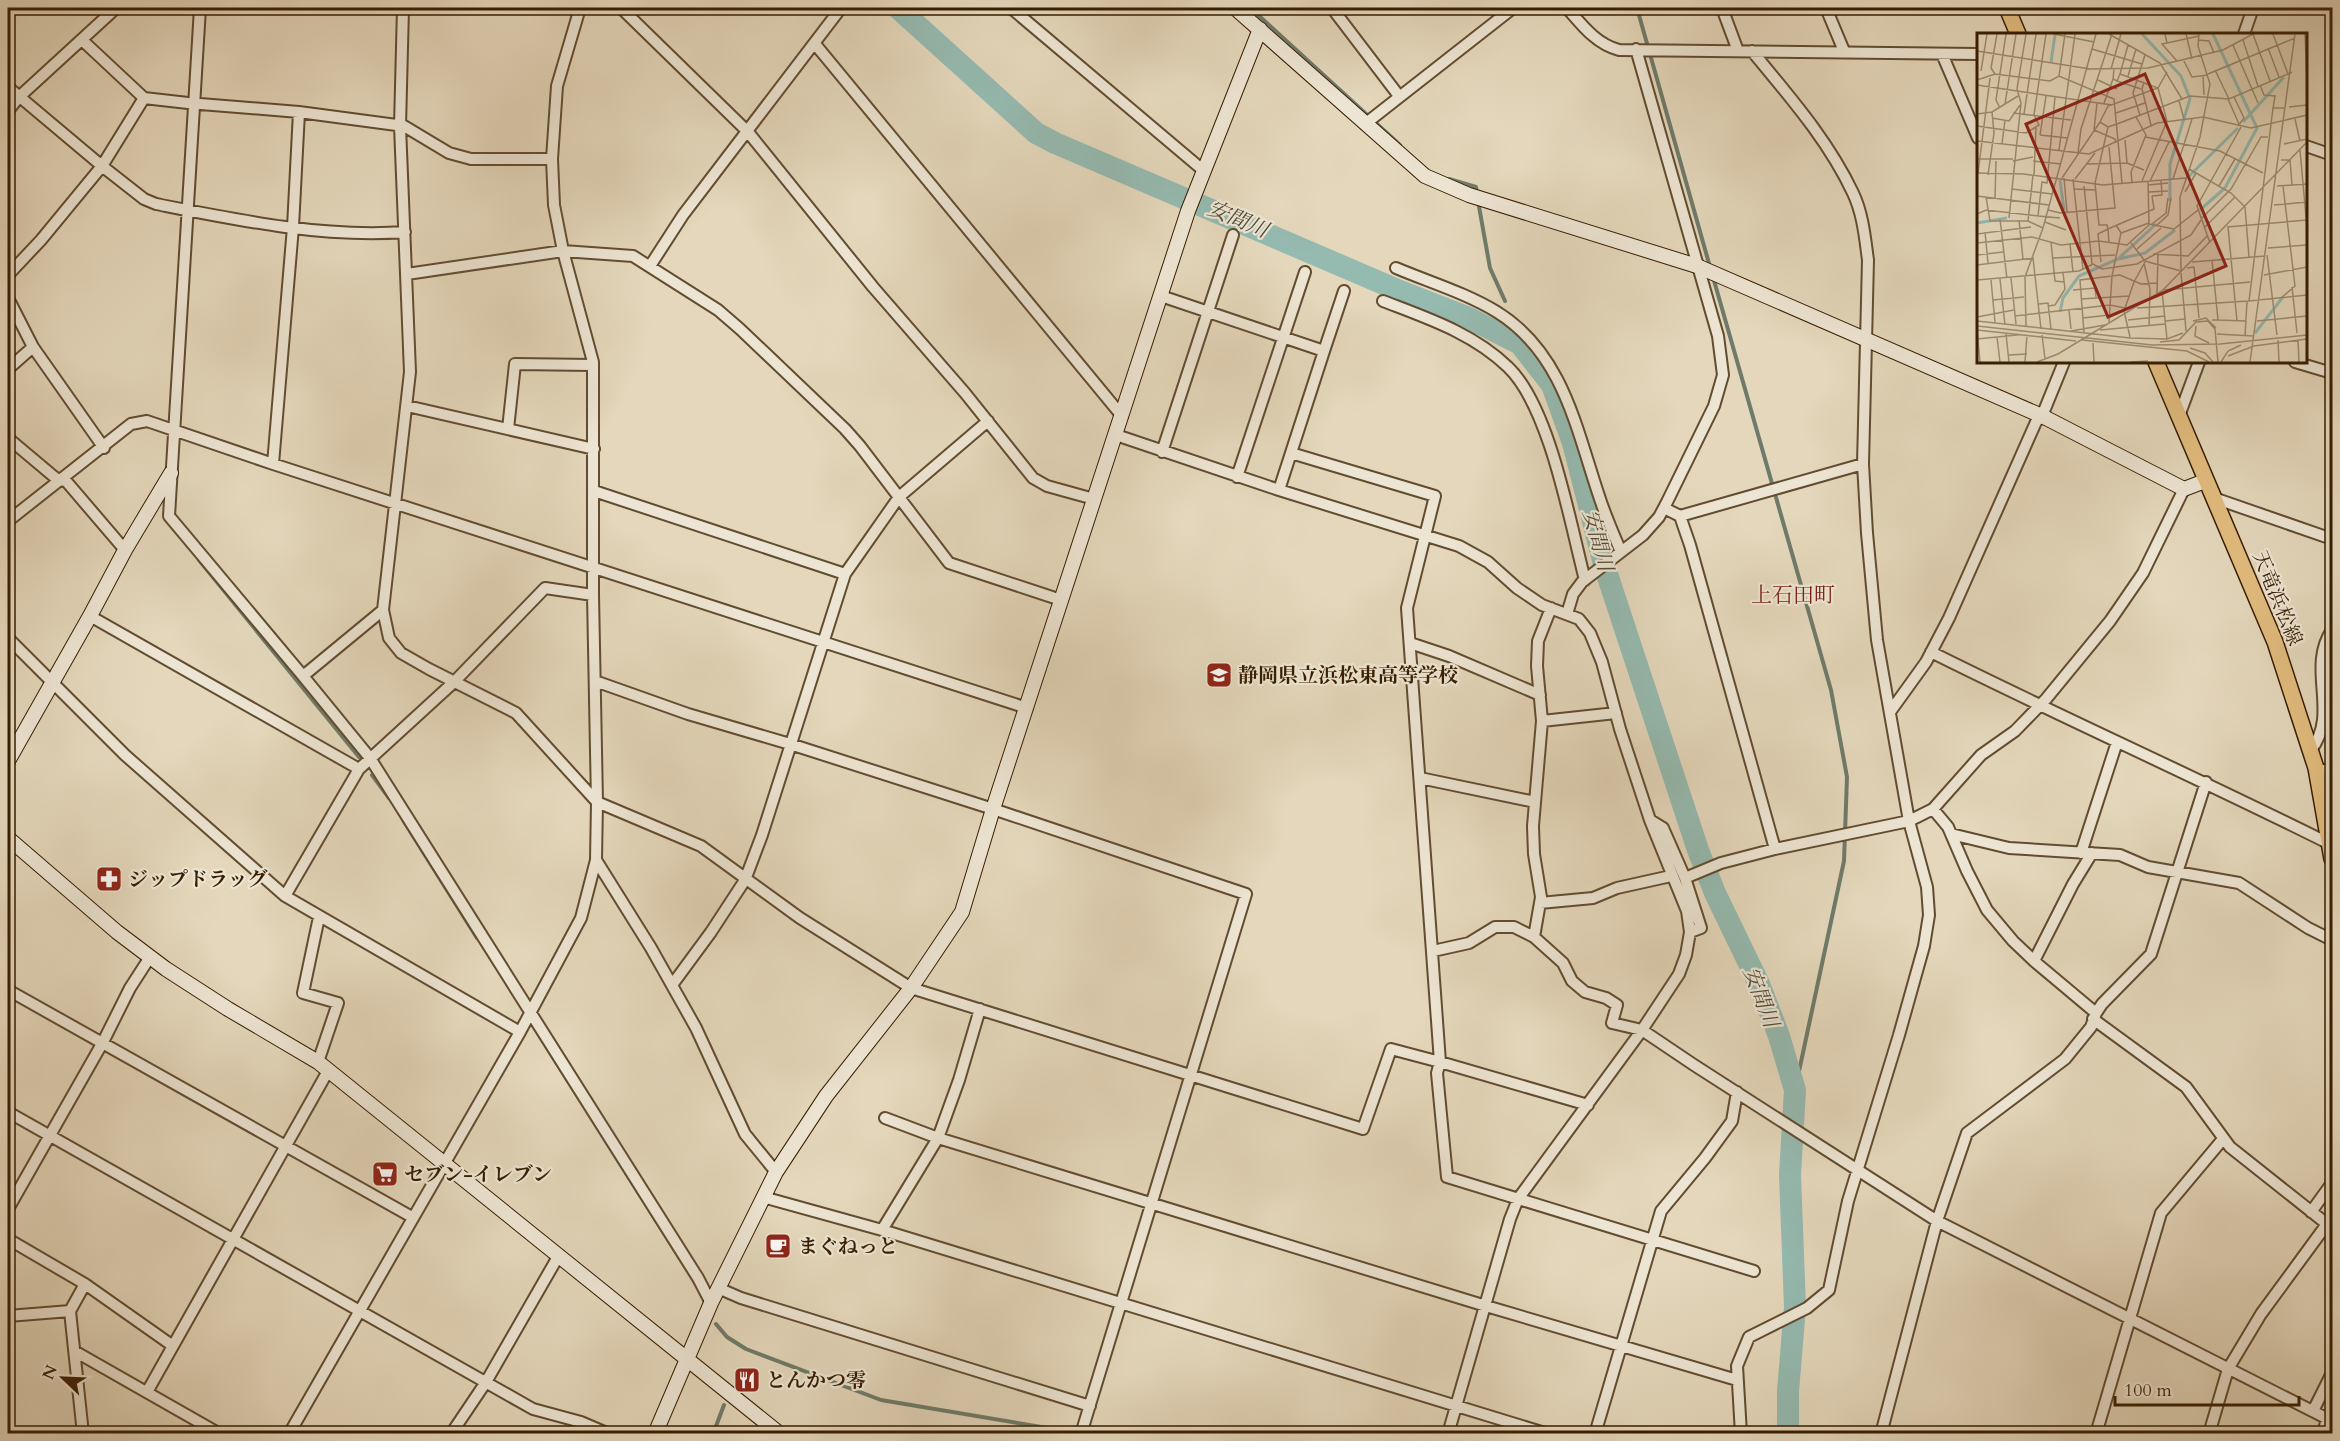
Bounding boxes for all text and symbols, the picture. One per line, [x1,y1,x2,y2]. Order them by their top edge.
inset map [1977,33,2307,363]
water label: 安間川 [1203,194,1274,246]
water label: 安間川 [1575,506,1620,576]
street label: 天竜浜松線 [2246,547,2309,650]
district label: 上石田町 [1751,581,1835,610]
school or university icon: 静岡県立浜松東高等学校 [1204,660,1234,690]
place label: 静岡県立浜松東高等学校 [1238,662,1458,689]
pharmacy icon: ジップドラッグ [94,864,124,894]
place label: ジップドラッグ [128,866,268,893]
water label: 安間川 [1736,963,1786,1034]
supermarket icon: セブン-イレブン [370,1159,400,1189]
place label: セブン-イレブン [404,1161,552,1188]
cafe icon: まぐねっと [763,1231,793,1261]
place label: まぐねっと [798,1233,898,1260]
north arrow [33,1348,93,1408]
text: N [37,1362,63,1383]
restaurant icon: とんかつ零 [732,1365,762,1395]
place label: とんかつ零 [766,1367,866,1394]
scale bar [2115,1369,2300,1407]
text: 100 m [2124,1378,2172,1403]

